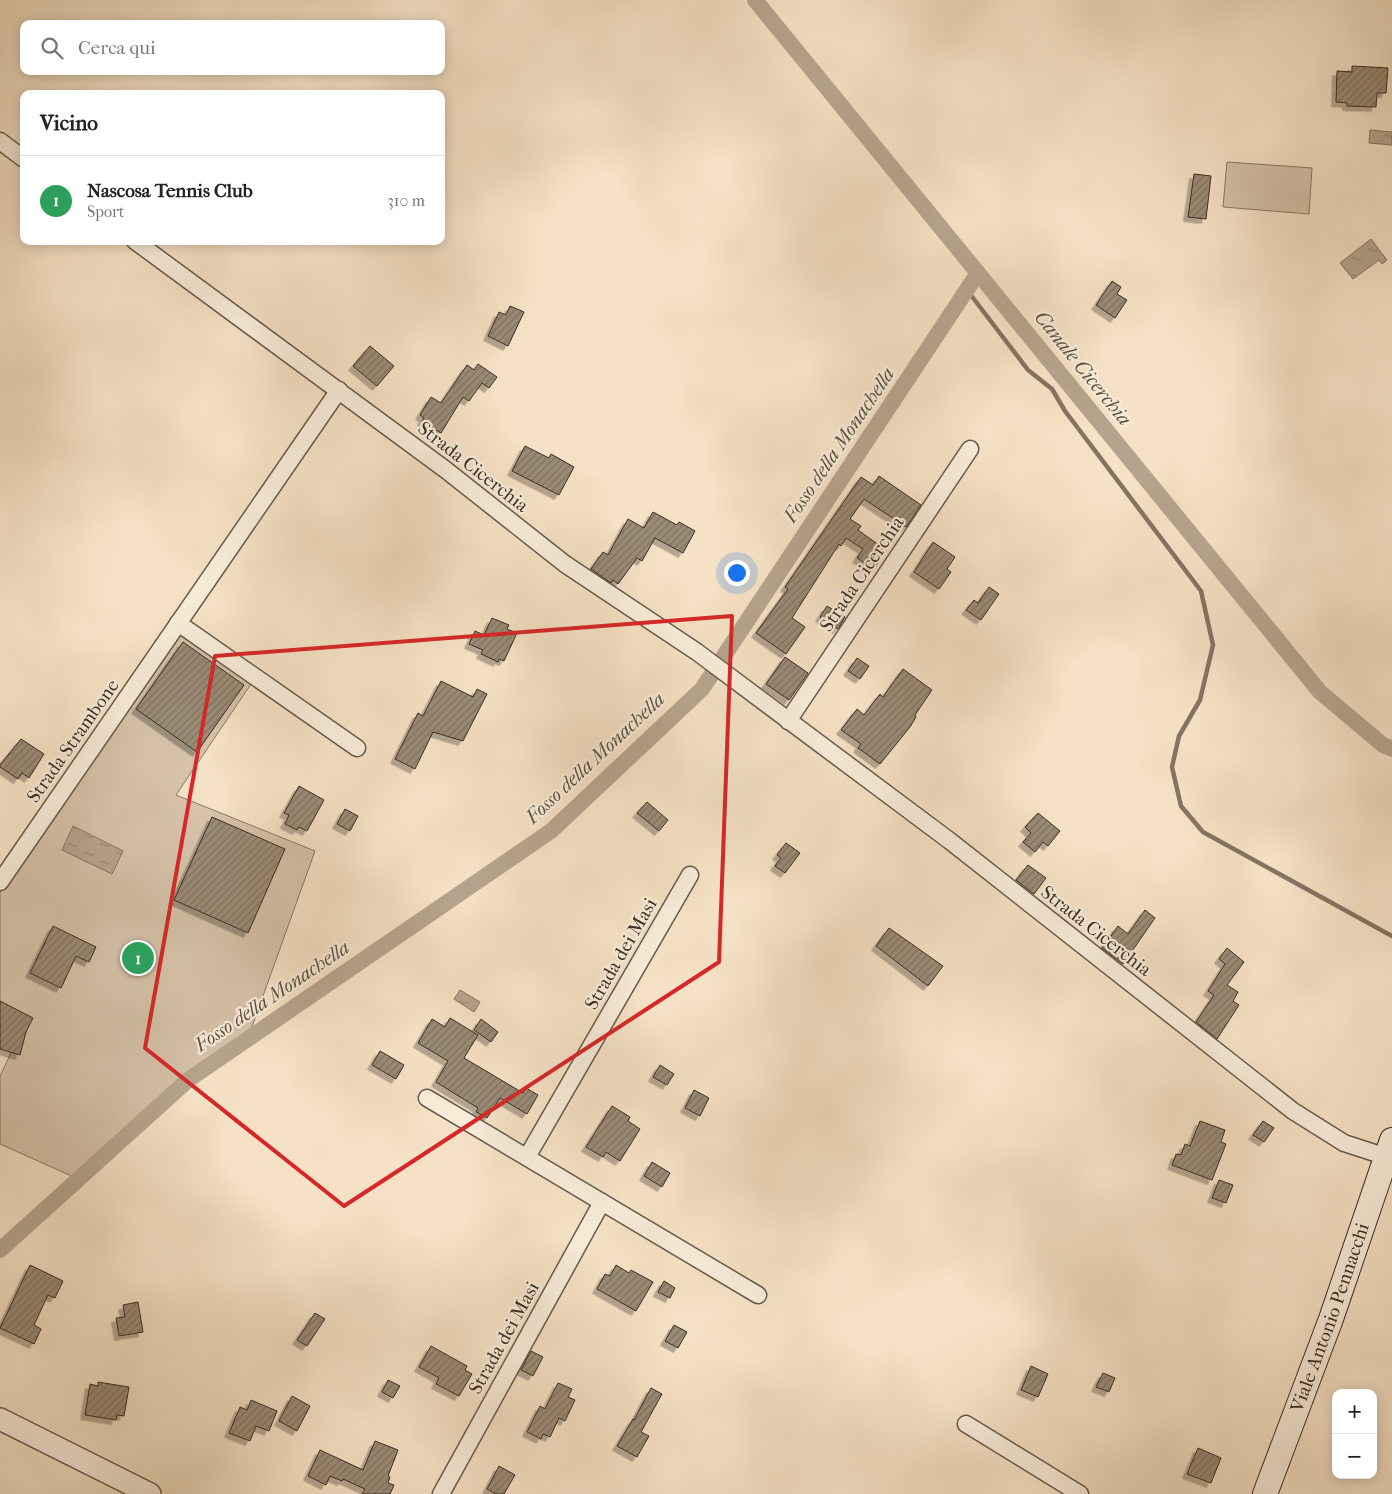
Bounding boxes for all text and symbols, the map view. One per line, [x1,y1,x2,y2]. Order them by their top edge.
search box [20,20,445,75]
icon: search [38,34,66,62]
text: Cerca qui [78,37,156,59]
text: Vicino [40,111,98,135]
text: Nascosa Tennis Club [87,180,253,202]
text: 1 [53,191,59,210]
text: 310 m [387,191,425,210]
text: Sport [87,202,125,221]
water label: Canale Cicerchia [1030,306,1136,430]
water label: Fosso della Monachella [778,363,899,528]
street label: Strada Cicerchia [413,417,533,517]
street label: Strada Cicerchia [815,512,909,636]
your location [724,560,750,586]
street label: Strada Strambone [22,675,124,807]
water label: Fosso della Monachella [520,688,669,829]
street label: Strada Cicerchia [1036,881,1156,981]
street label: Strada dei Masi [580,894,662,1014]
water label: Fosso della Monachella [189,936,354,1057]
pin: 1 [122,939,154,977]
street label: Viale Antonio Pennacchi [1286,1220,1374,1416]
street label: Strada dei Masi [464,1278,544,1398]
map controls [1332,1389,1377,1479]
button: + [1332,1389,1377,1434]
button: − [1332,1434,1377,1479]

